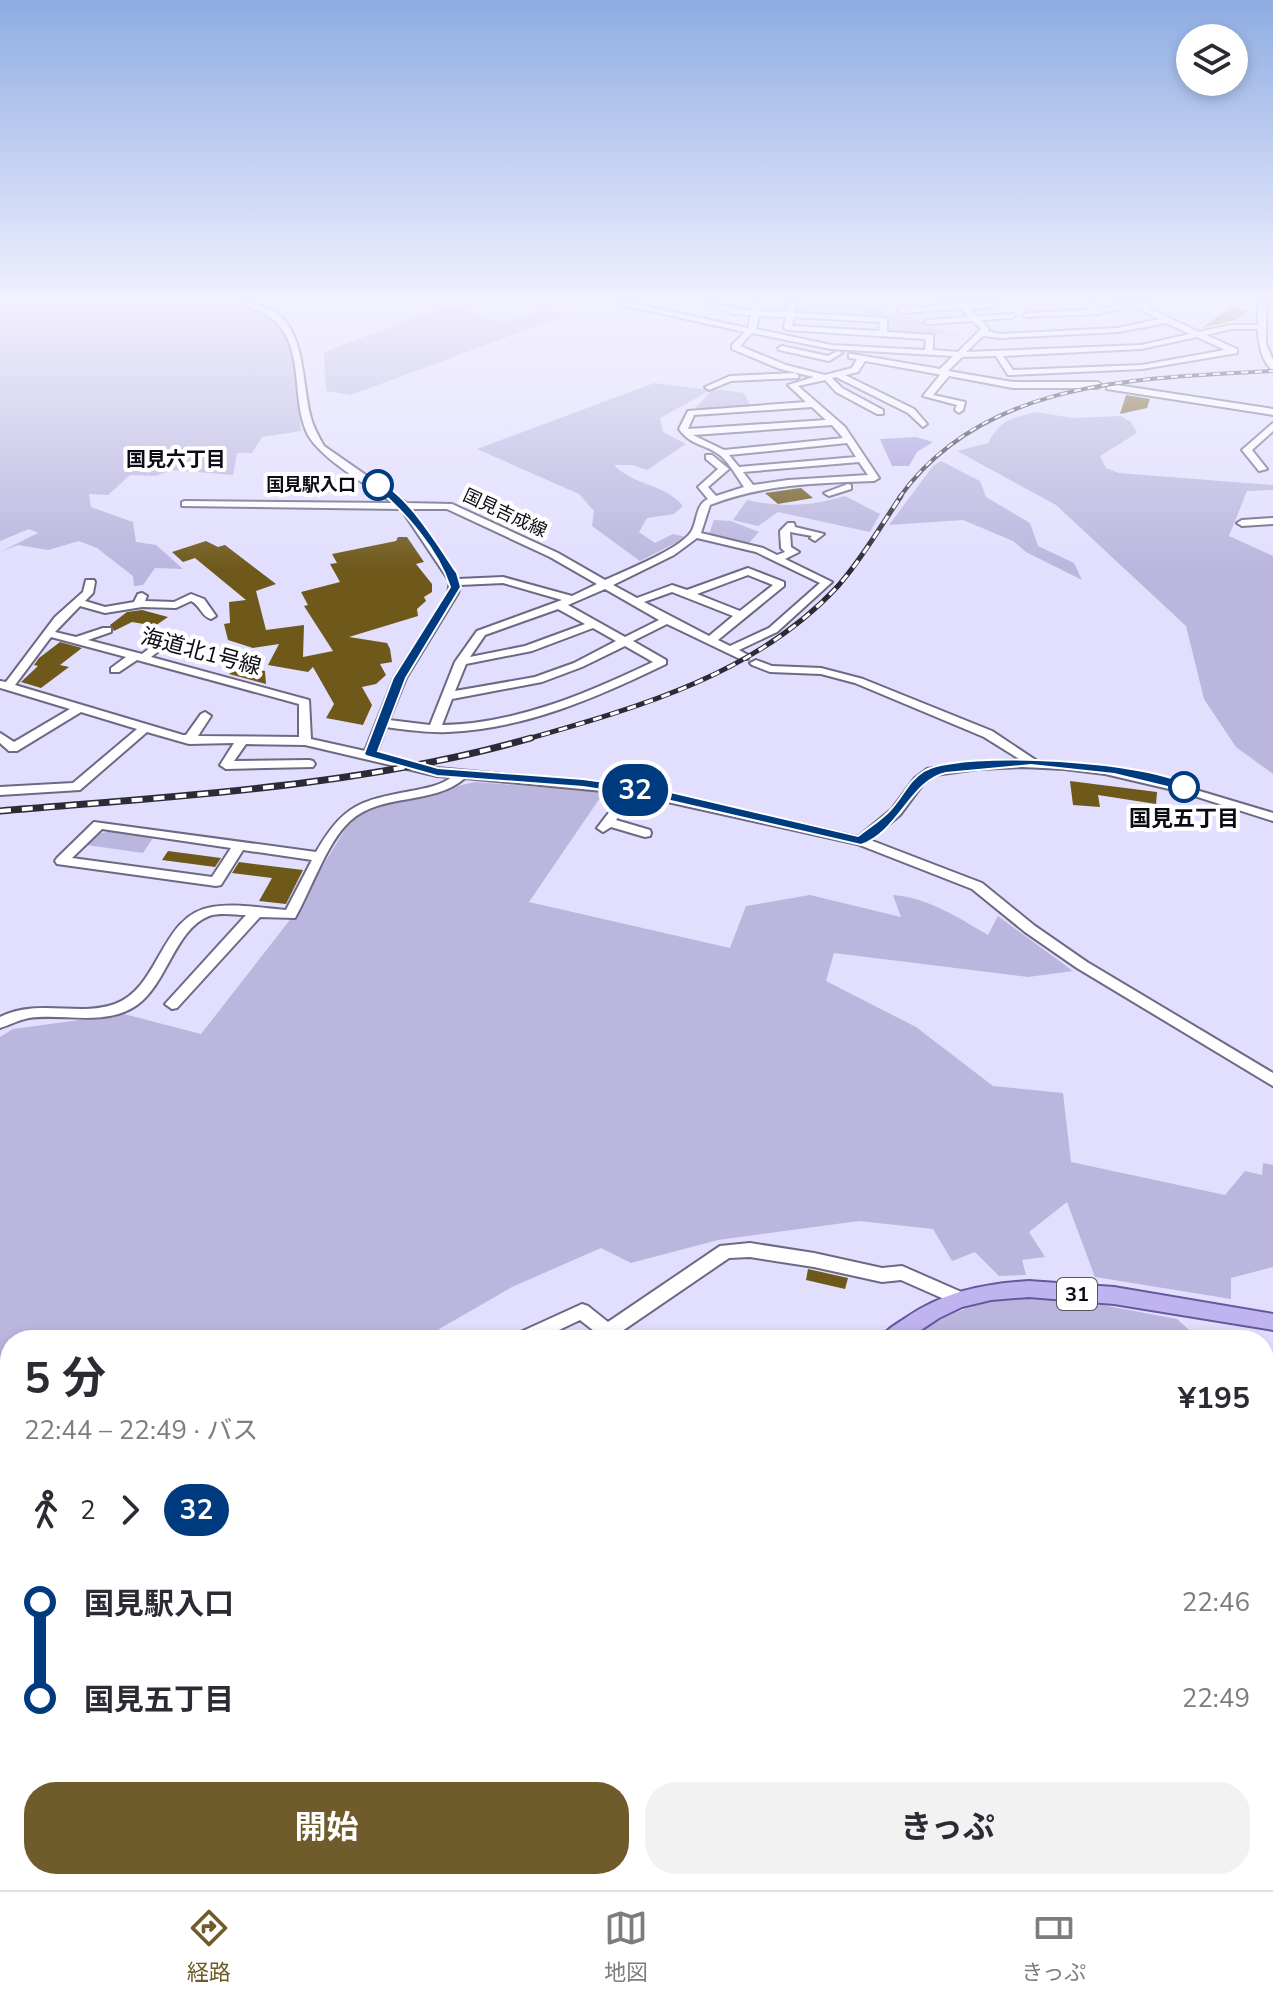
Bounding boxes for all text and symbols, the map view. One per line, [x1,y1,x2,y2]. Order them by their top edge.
map controls [1176,24,1248,96]
button: layers [1176,24,1248,96]
district label: 国見六丁目 [126,446,226,473]
marker: 国見駅入口 [363,470,393,500]
place label: 国見駅入口 [266,473,356,497]
street label: 国見吉成線 [459,483,551,543]
street label: 海道北1号線 [138,622,264,682]
line badge: 32 [599,764,671,816]
text: 32 [618,771,652,809]
marker: 国見五丁目 [1169,772,1199,802]
place label: 国見五丁目 [1129,804,1239,834]
road number: 31 [1057,1278,1097,1310]
text: 5 分 [24,1349,106,1409]
text: ¥195 [1178,1378,1250,1419]
text: 22:44 – 22:49 · バス [24,1413,258,1448]
icon: walk [24,1488,68,1532]
icon: forward [108,1488,152,1532]
text: 32 [180,1491,213,1529]
text: 2 [80,1493,96,1528]
text: 国見駅入口 [84,1584,234,1625]
text: 22:46 [1182,1585,1250,1620]
text: 国見五丁目 [84,1680,234,1721]
text: 22:49 [1182,1681,1250,1716]
button: 開始 [24,1782,629,1874]
button: きっぷ [645,1782,1250,1874]
tab: 経路 [187,1906,231,1988]
tab: 地図 [604,1906,648,1988]
tab: きっぷ [1021,1906,1086,1988]

